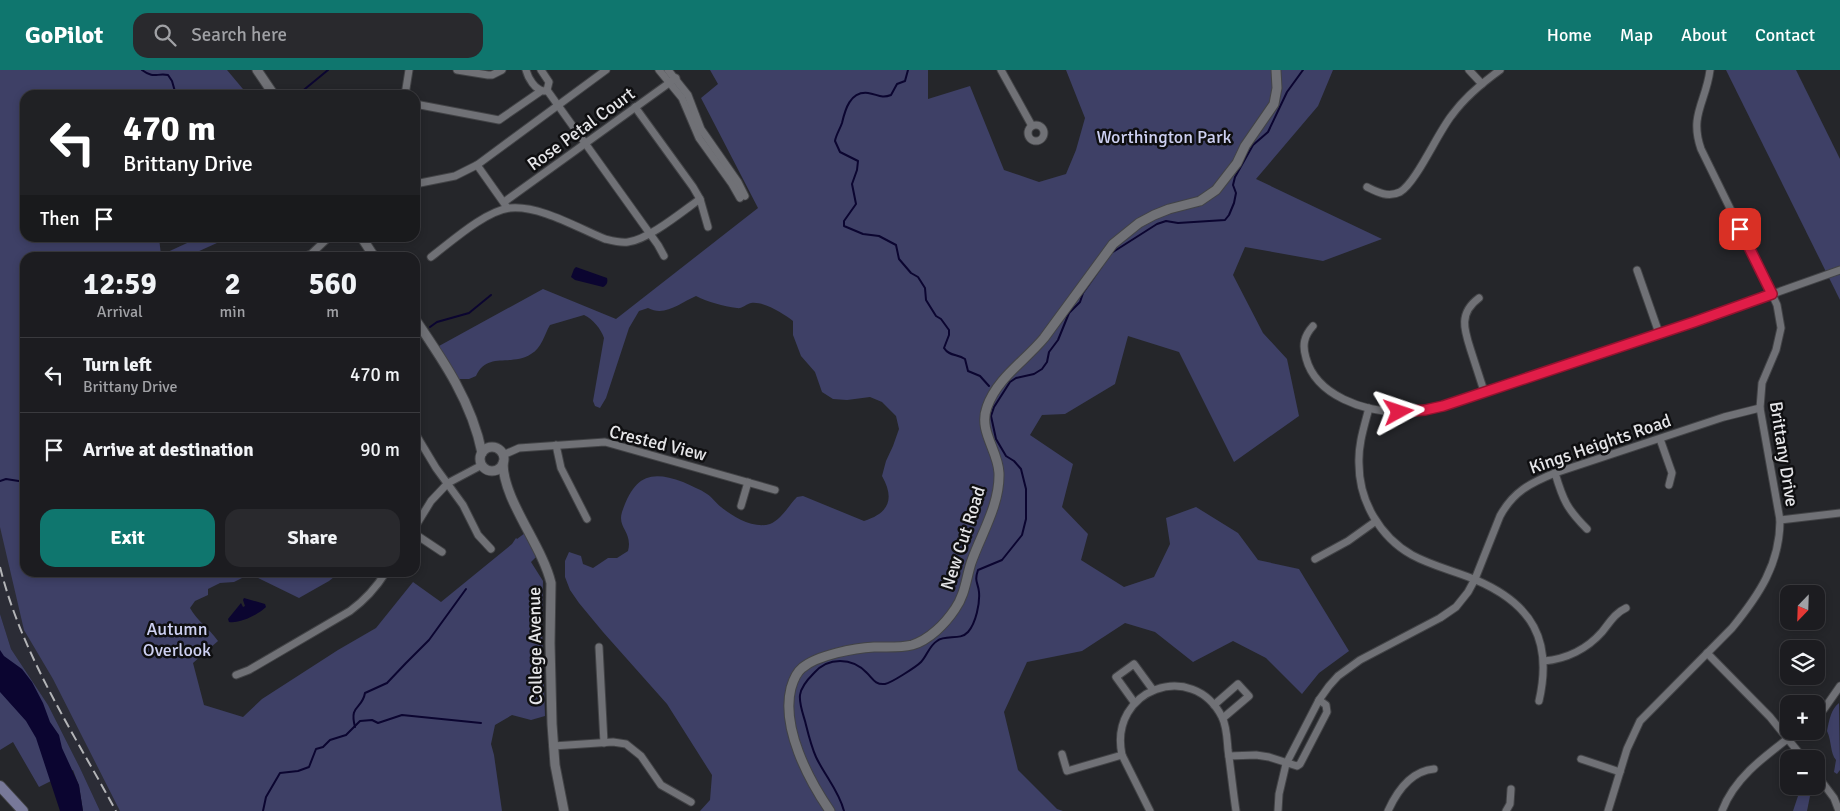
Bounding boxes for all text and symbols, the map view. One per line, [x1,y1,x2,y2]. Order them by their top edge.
search box [133,13,483,58]
text: GoPilot [25,20,103,50]
icon: search [151,21,179,49]
text: Search here [191,23,287,47]
text: Home [1547,24,1592,46]
text: Map [1620,24,1653,46]
text: About [1681,24,1727,46]
text: Contact [1755,24,1815,46]
street label: Rose Petal Court [523,83,639,175]
text: 470 m [123,107,216,150]
icon: left [40,110,105,175]
park label: Worthington Park [1096,126,1232,148]
text: Brittany Drive [123,150,253,177]
icon: arrive [90,205,118,233]
text: Then [40,207,80,231]
pin [1719,208,1761,250]
icon: arrive [1726,215,1754,243]
text: 12:59 [83,266,157,303]
text: 2 [224,266,241,303]
text: 560 [308,266,357,303]
text: Arrival [97,302,143,322]
text: min [220,302,245,322]
text: m [326,302,339,322]
text: Turn left [83,353,152,377]
icon: left [40,361,68,389]
text: 470 m [350,363,400,387]
text: Brittany Drive [83,377,177,397]
position arrow [1372,385,1424,437]
street label: Brittany Drive [1765,400,1803,508]
street label: Kings Heights Road [1526,409,1674,479]
street label: Crested View [607,420,709,466]
icon: arrive [40,436,68,464]
text: Arrive at destination [83,438,254,462]
text: 90 m [360,438,400,462]
street label: New Cut Road [936,484,990,592]
button: Exit [40,509,215,567]
button: Share [225,509,400,567]
north arrow [1780,585,1825,630]
map controls [1780,585,1825,795]
street label: College Avenue [523,587,547,705]
park label: Autumn Overlook [143,618,211,661]
button: layers [1780,640,1825,685]
button: + [1780,695,1825,740]
button: − [1780,750,1825,795]

